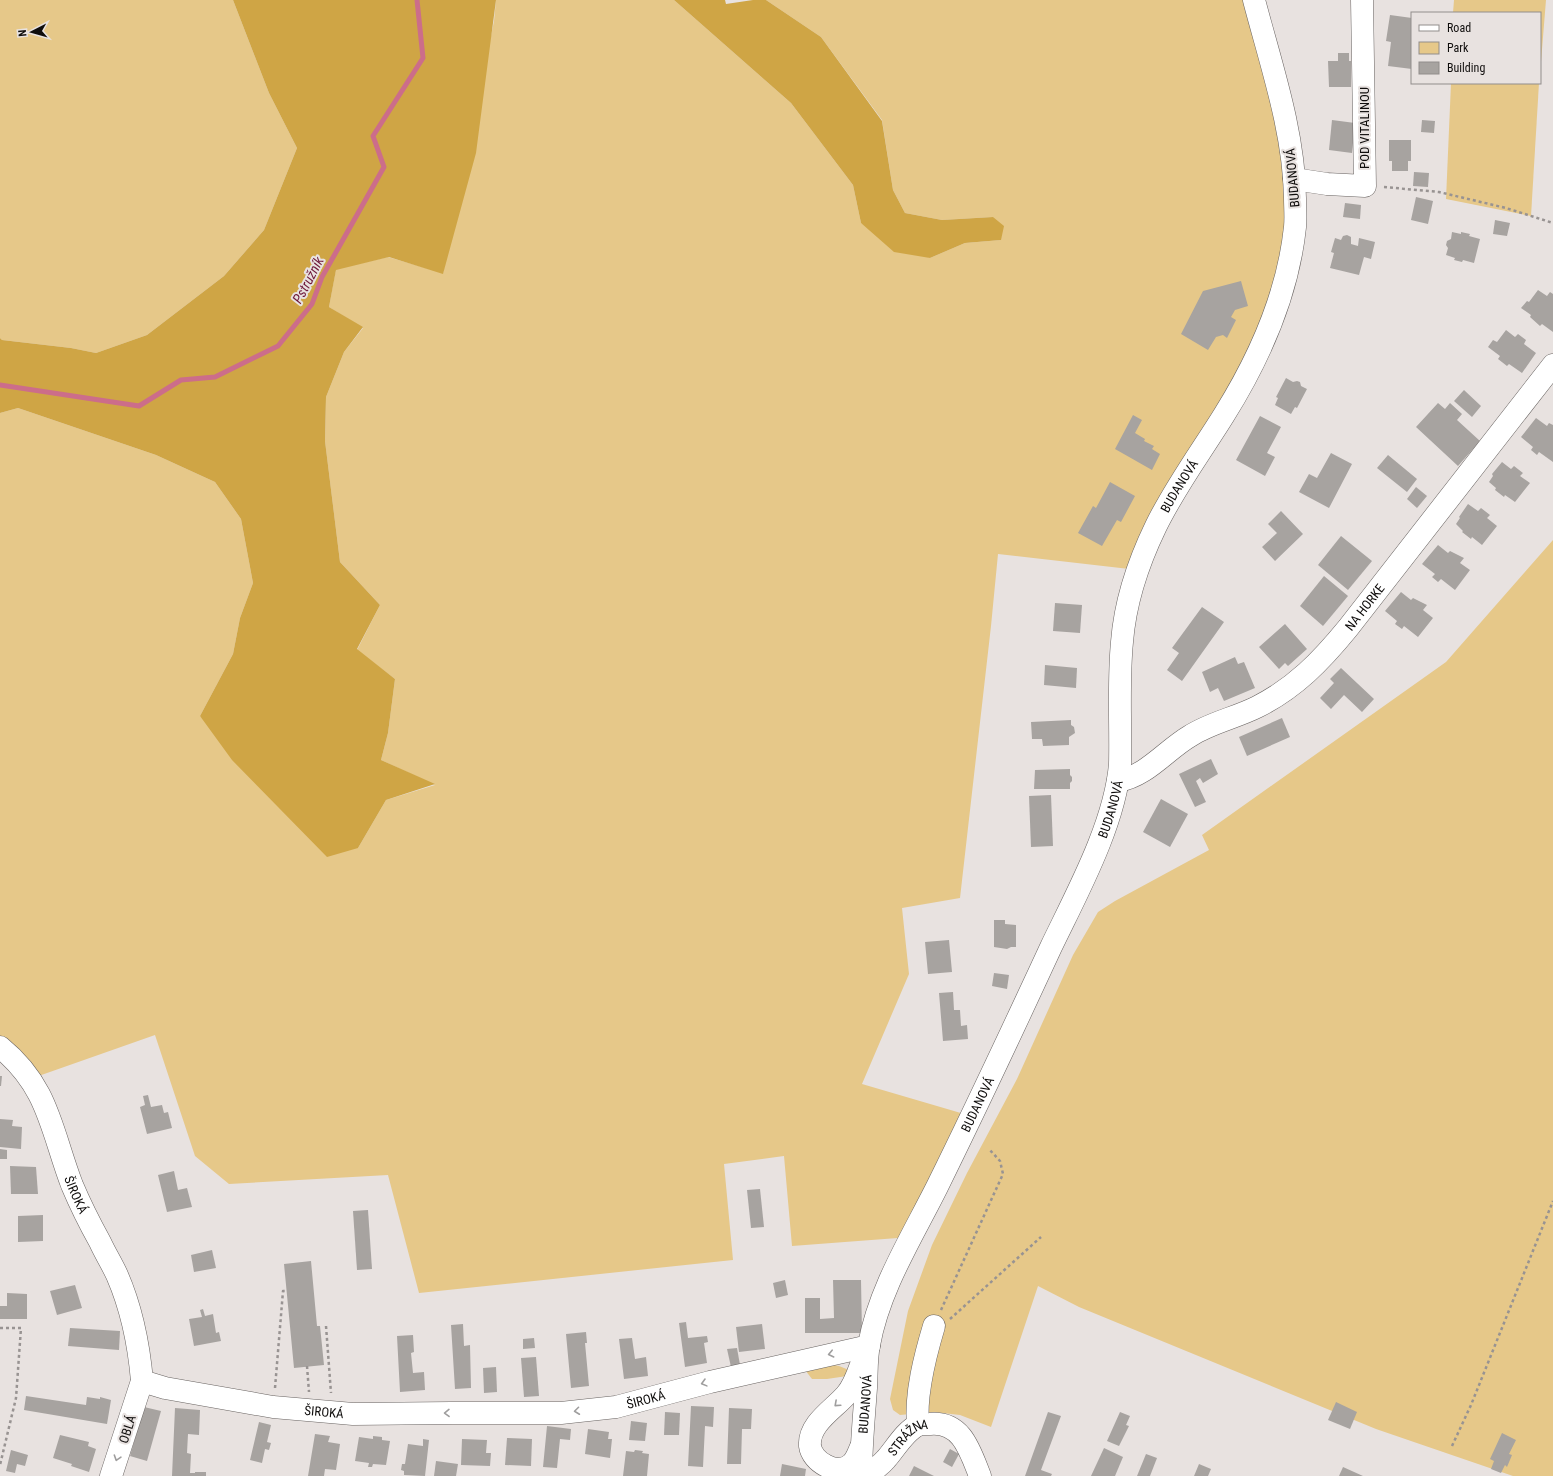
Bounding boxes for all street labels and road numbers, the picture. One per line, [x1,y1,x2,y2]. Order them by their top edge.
street label: POD VITALINOU [1357,87,1372,169]
street label: BUDANOVÁ [1282,147,1303,208]
street label: BUDANOVÁ [1157,457,1201,515]
street label: NA HORKE [1342,581,1388,634]
street label: BUDANOVÁ [1095,779,1126,840]
street label: BUDANOVÁ [958,1074,997,1135]
street label: ŠIROKÁ [61,1174,91,1216]
street label: BUDANOVÁ [856,1374,875,1434]
street label: ŠIROKÁ [625,1387,667,1412]
street label: ŠIROKÁ [304,1403,345,1421]
street label: OBLÁ [116,1413,139,1445]
street label: STRÁŽNA [885,1417,929,1459]

